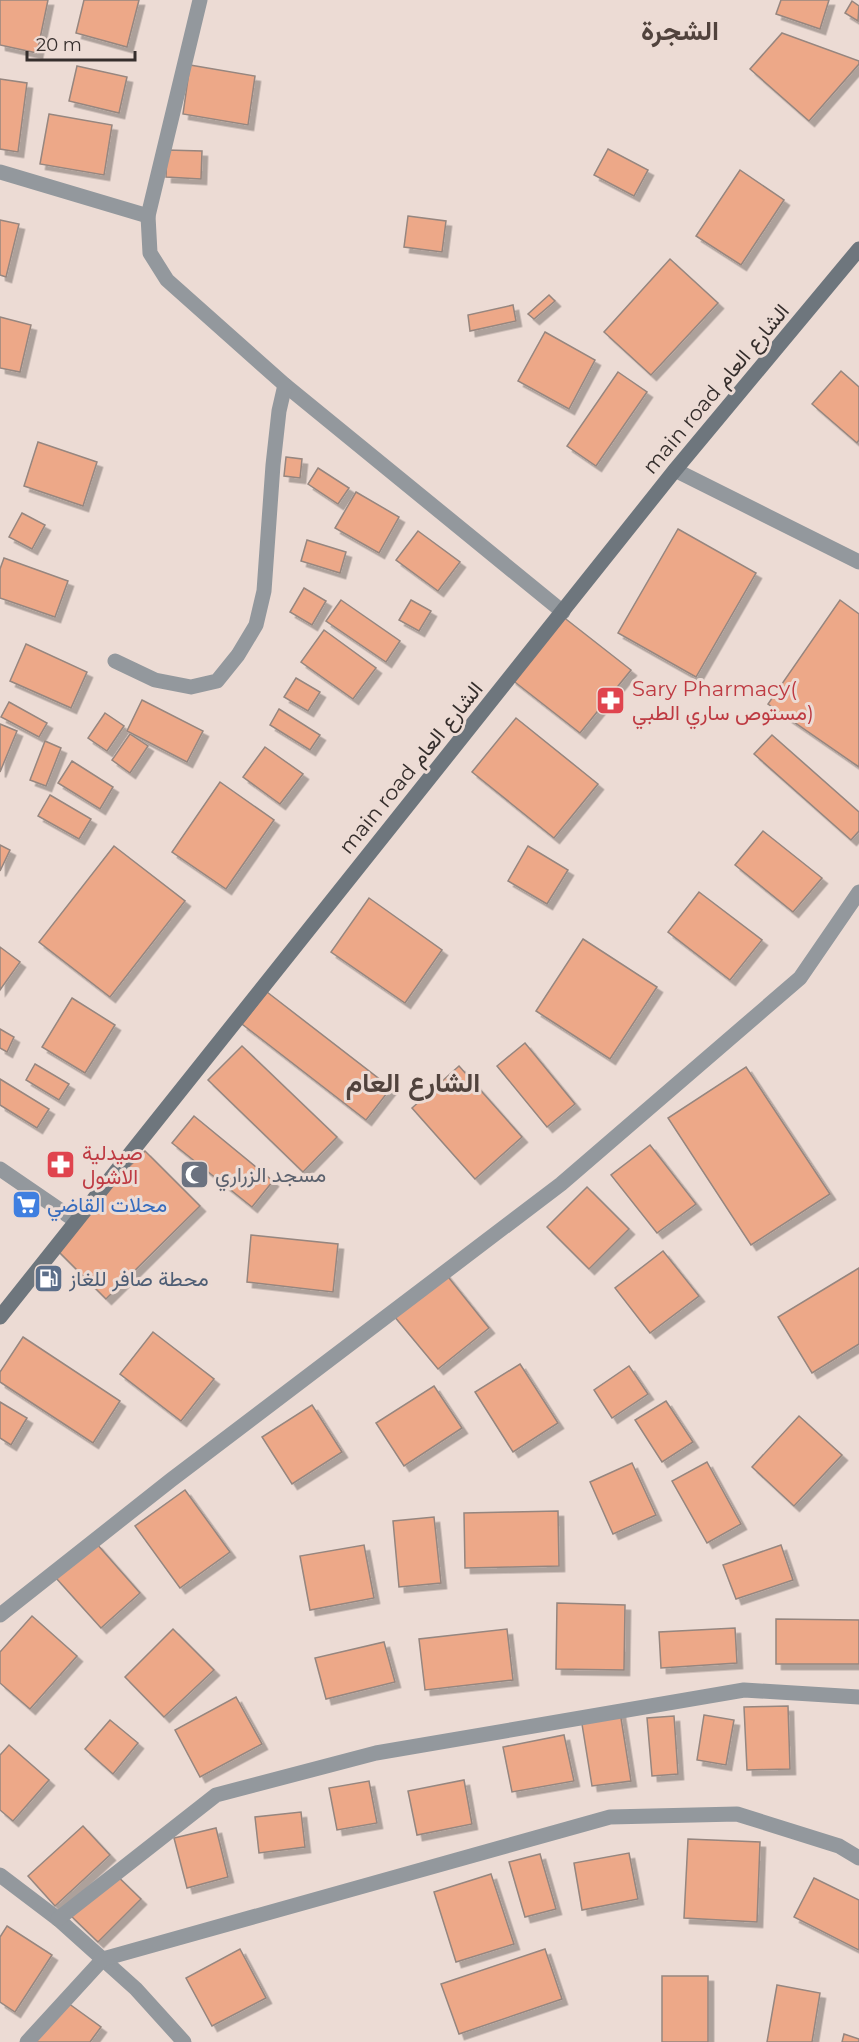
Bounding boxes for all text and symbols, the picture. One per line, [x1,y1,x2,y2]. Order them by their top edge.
district label: الشجرة [641,14,719,48]
scale bar [27,24,135,62]
text: 20 m [36,34,82,56]
street label: main road الشارع العام [637,299,796,480]
place label: Sary Pharmacy( مستوص ساري الطبي) [632,676,814,730]
street label: main road الشارع العام [334,677,489,860]
pharmacy icon: Sary Pharmacy( مستوص ساري الطبي) [595,685,627,717]
district label: الشارع العام [346,1066,480,1101]
place label: صيدلية الاشول [82,1140,143,1190]
pharmacy icon: صيدلية الاشول [45,1149,77,1181]
mosque icon: مسجد الزراري [178,1159,210,1191]
place label: مسجد الزراري [215,1162,326,1192]
supermarket icon: محلات القاضي [10,1189,42,1221]
place label: محلات القاضي [47,1192,167,1222]
fuel station icon: محطة صافر للغاز [32,1263,64,1295]
place label: محطة صافر للغاز [68,1266,209,1292]

